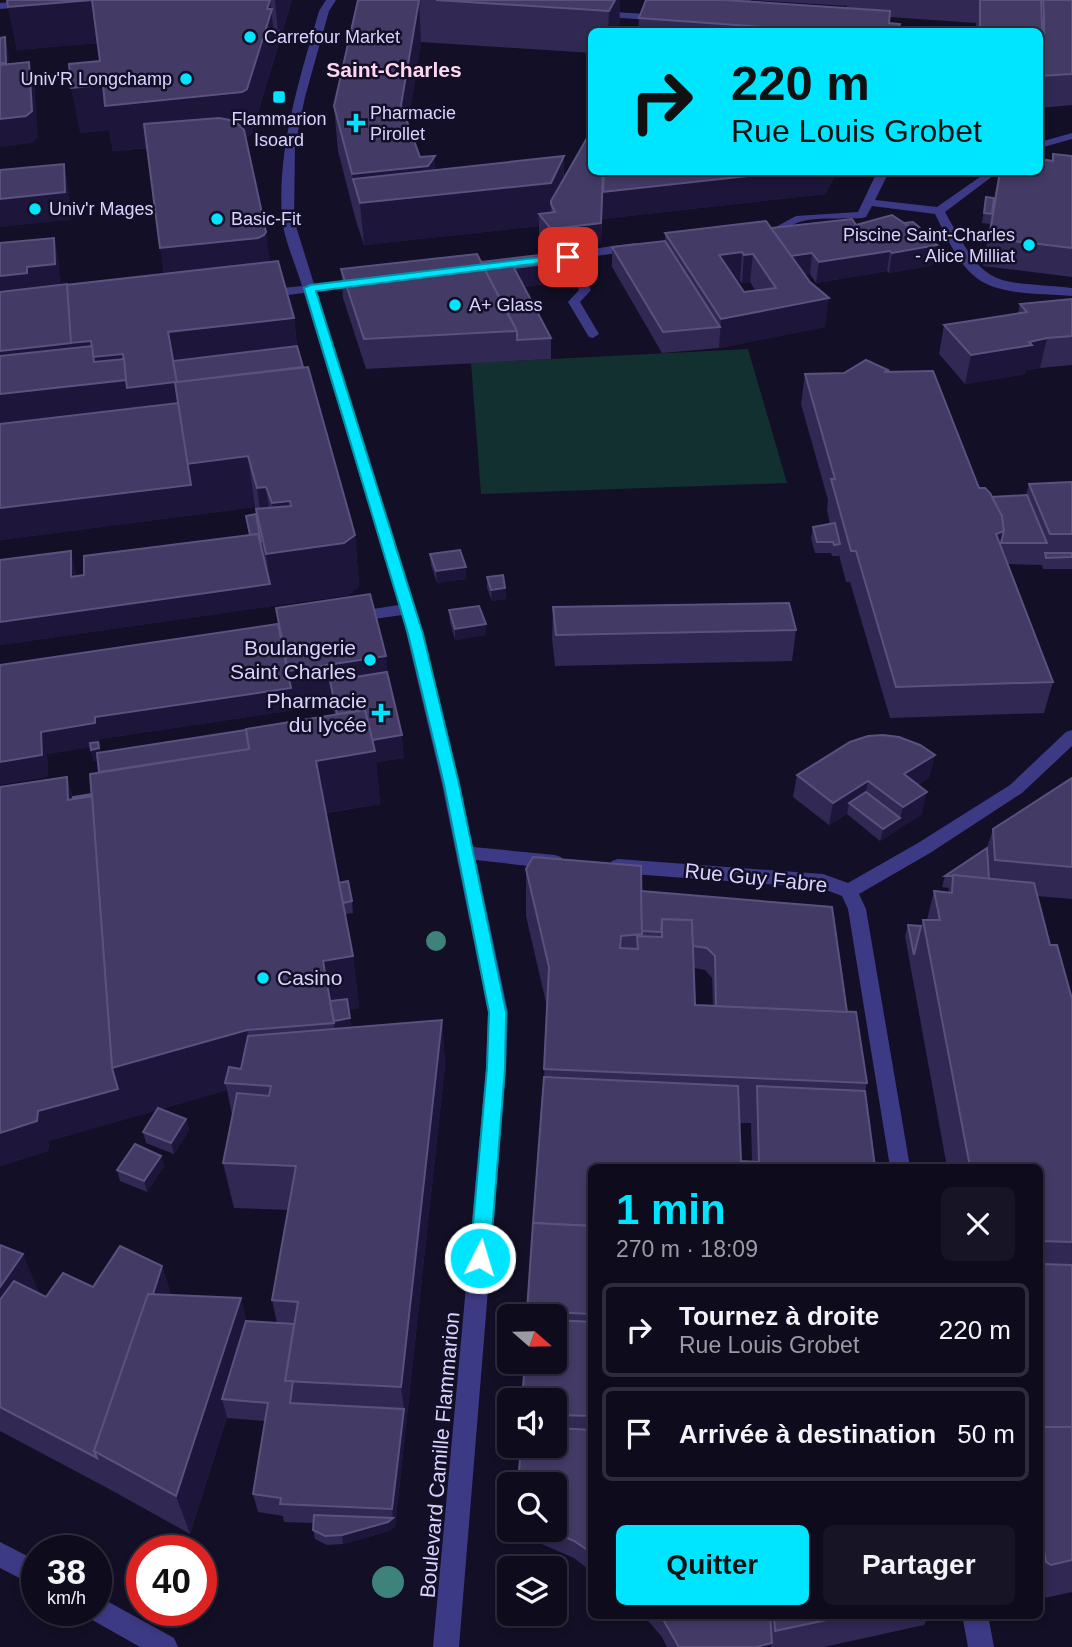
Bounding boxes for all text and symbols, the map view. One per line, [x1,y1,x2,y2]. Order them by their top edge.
place label: Carrefour Market [264,27,400,47]
marker: Carrefour Market [242,29,258,45]
icon: right [616,56,707,147]
text: 220 m [731,56,870,110]
district label: Saint-Charles [326,58,462,81]
place label: Univ'R Longchamp [20,69,172,89]
marker: Univ'R Longchamp [178,71,194,87]
marker: Flammarion Isoard [271,89,287,105]
place label: Pharmacie Pirollet [370,103,456,144]
place label: Flammarion Isoard [231,109,327,150]
text: Rue Louis Grobet [731,113,982,149]
marker: Pharmacie Pirollet [348,115,364,131]
place label: Univ'r Mages [49,199,153,219]
marker: Univ'r Mages [27,201,43,217]
place label: Basic-Fit [231,209,301,229]
marker: Basic-Fit [209,211,225,227]
place label: Piscine Saint-Charles - Alice Milliat [843,225,1015,266]
pin [538,227,598,287]
marker: Piscine Saint-Charles - Alice Milliat [1021,237,1037,253]
icon: arrive [549,238,587,276]
place label: A+ Glass [469,295,543,315]
marker: A+ Glass [447,297,463,313]
place label: Boulangerie Saint Charles [230,636,356,683]
marker: Boulangerie Saint Charles [362,652,378,668]
place label: Pharmacie du lycée [267,689,367,736]
marker: Pharmacie du lycée [373,705,389,721]
street label: Rue Guy Fabre [683,859,829,896]
place label: Casino [277,966,342,989]
marker: Casino [255,970,271,986]
text: 1 min [616,1186,726,1233]
button: close [941,1187,1015,1261]
position arrow [443,1221,517,1295]
text: 270 m · 18:09 [616,1236,758,1262]
text: Tournez à droite [679,1301,879,1331]
north arrow [497,1304,567,1374]
map controls [497,1304,567,1626]
street label: Boulevard Camille Flammarion [416,1311,463,1599]
icon: right [620,1311,658,1349]
text: 220 m [939,1315,1011,1345]
text: Rue Louis Grobet [679,1332,859,1358]
button: sound [497,1388,567,1458]
icon: arrive [620,1415,658,1453]
text: Arrivée à destination [679,1419,936,1449]
text: 50 m [957,1419,1015,1449]
button: search [497,1472,567,1542]
button: Quitter [616,1525,809,1605]
button: Partager [823,1525,1015,1605]
speed limit sign: 40 [126,1535,217,1626]
text: 38 [47,1552,86,1591]
button: layers [497,1556,567,1626]
text: km/h [47,1588,86,1608]

